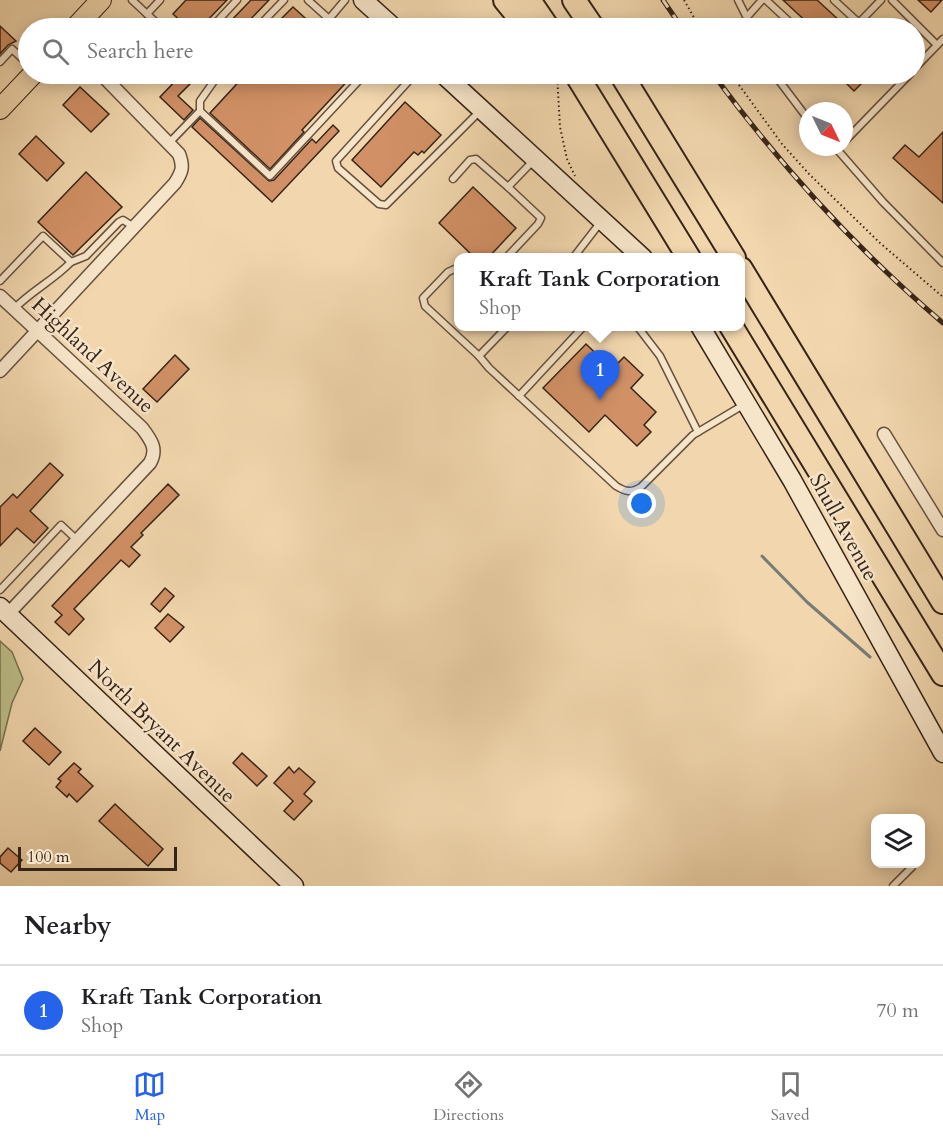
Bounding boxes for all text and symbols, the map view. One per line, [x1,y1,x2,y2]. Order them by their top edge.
search box [18,18,925,84]
icon: search [39,35,72,68]
text: Search here [87,36,194,66]
north arrow [799,102,853,156]
popup [454,253,745,331]
text: Kraft Tank Corporation [479,264,720,294]
street label: Highland Avenue [25,291,160,420]
text: Shop [479,294,521,321]
pin: 1 [580,350,620,400]
street label: Shull Avenue [802,469,885,586]
your location [627,489,656,518]
street label: North Bryant Avenue [81,653,242,810]
map controls [871,814,925,868]
button: layers [871,814,925,868]
scale bar [18,844,177,872]
text: 100 m [27,846,69,868]
text: Nearby [24,908,112,943]
text: Kraft Tank Corporation [81,982,322,1012]
text: 1 [38,997,49,1024]
text: 70 m [876,997,919,1024]
text: Shop [81,1012,123,1039]
tab: Map [133,1068,166,1126]
tab: Directions [433,1068,504,1126]
tab: Saved [771,1068,810,1126]

